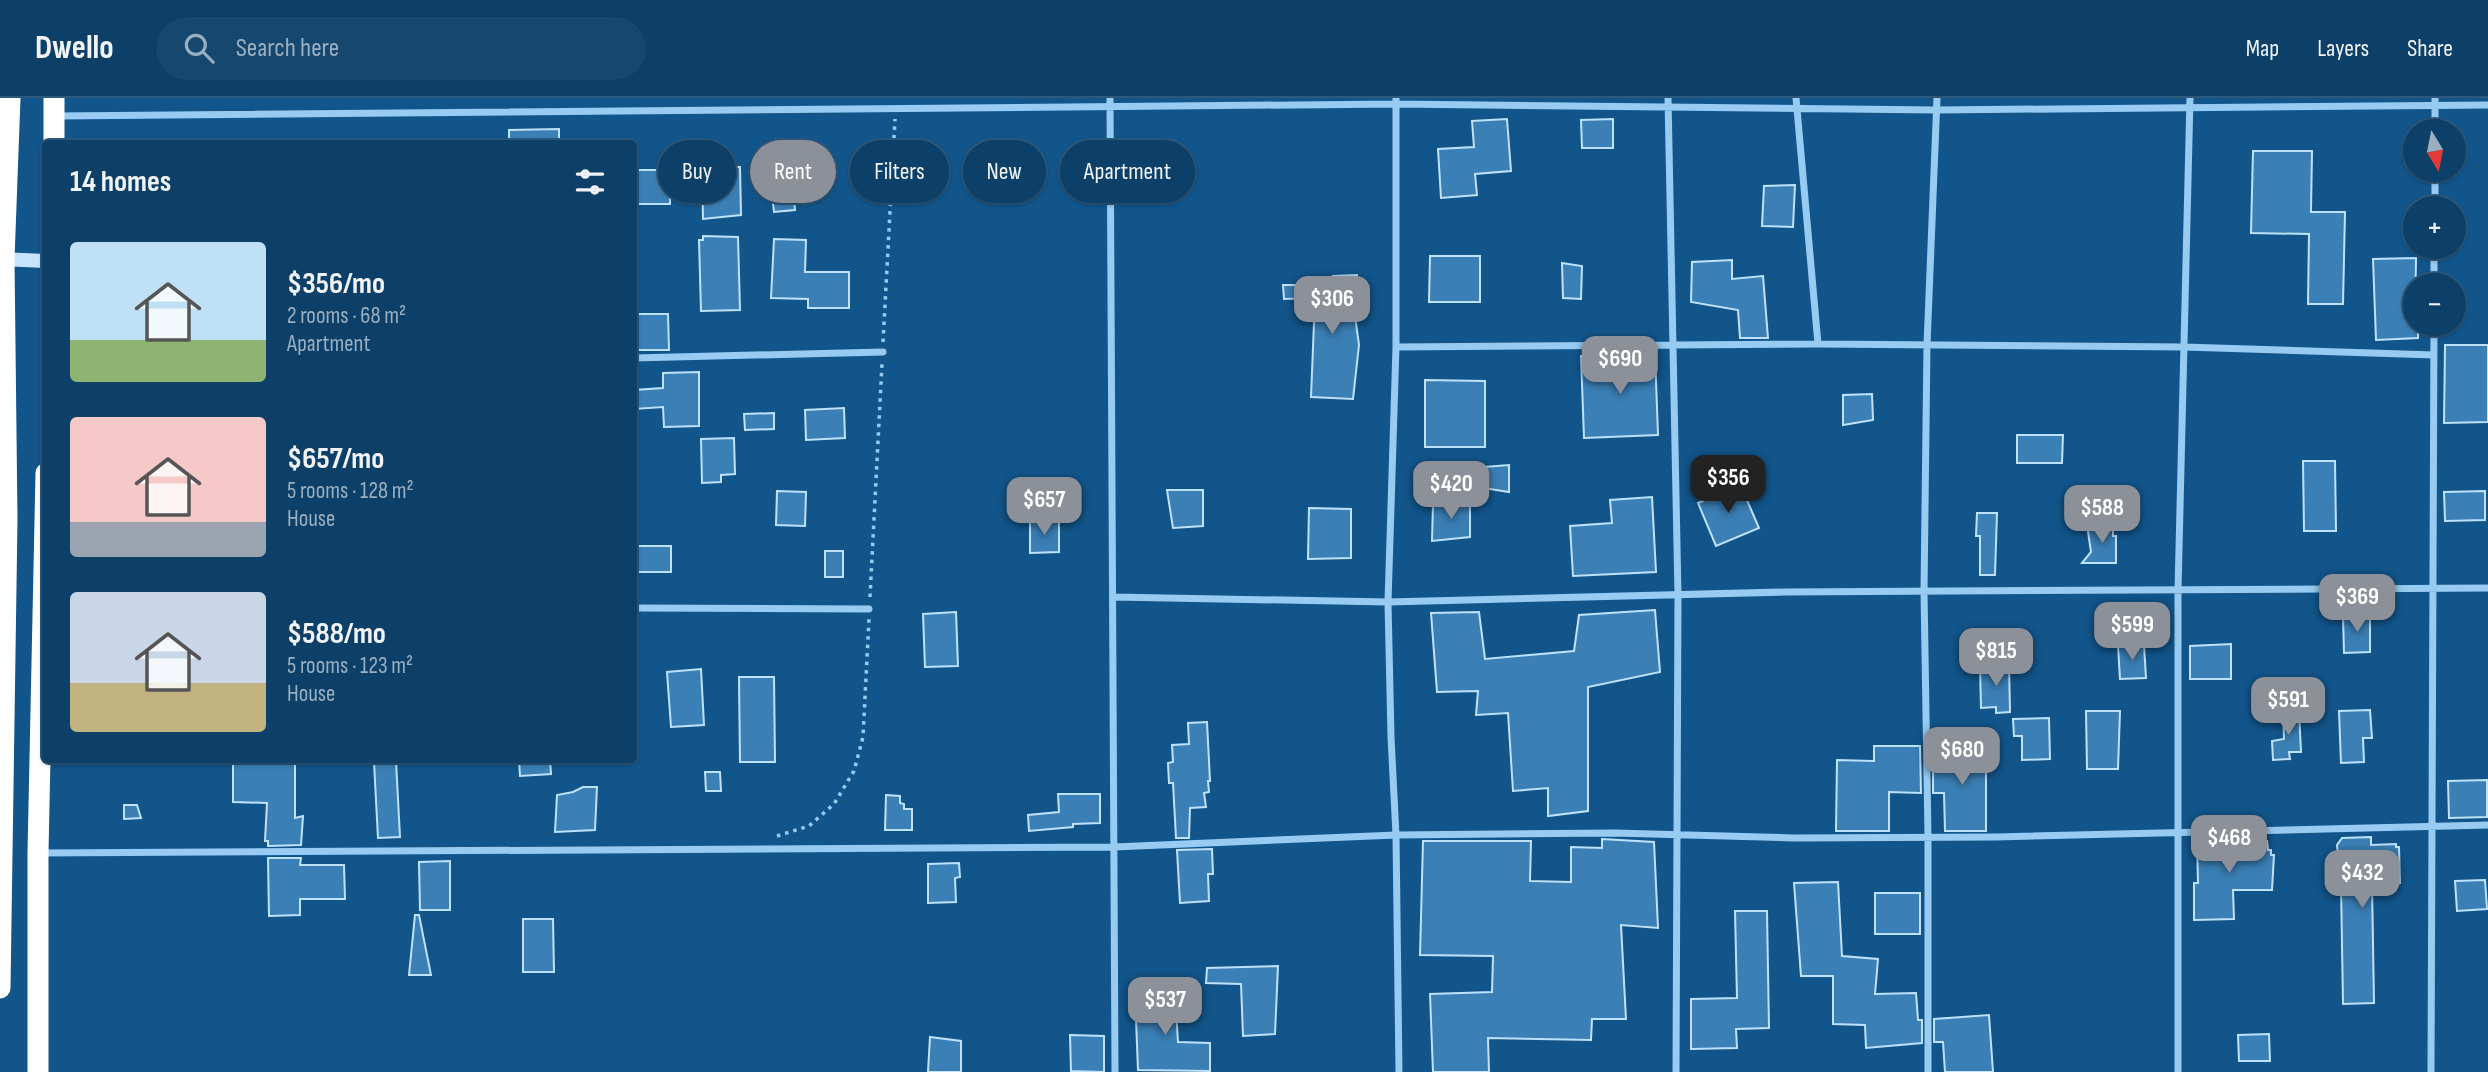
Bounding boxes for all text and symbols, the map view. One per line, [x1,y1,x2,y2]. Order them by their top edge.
search box [156,17,646,80]
text: Dwello [35,28,114,68]
icon: search [180,29,218,67]
text: Search here [236,33,339,64]
text: Map [2246,34,2279,63]
text: Layers [2317,34,2369,63]
text: Share [2407,34,2453,63]
north arrow [2403,119,2466,182]
map controls [2403,119,2466,336]
chip: Buy [658,140,736,203]
chip: Rent [750,140,836,203]
chip: Filters [850,140,949,203]
chip: New [963,140,1046,203]
chip: Apartment [1060,140,1195,203]
icon: filters [571,163,609,201]
text: 14 homes [70,164,171,200]
button: + [2403,196,2466,259]
text: $356/mo [287,266,385,302]
icon: home [126,270,210,354]
button: − [2403,273,2466,336]
pin: $306 [1291,276,1373,336]
text: $306 [1310,285,1354,313]
text: 2 rooms · 68 m² [287,302,406,330]
text: Apartment [287,330,371,358]
pin: $690 [1579,336,1661,396]
text: $690 [1598,345,1642,373]
text: $657/mo [287,441,384,477]
icon: home [126,445,210,529]
pin: $356 [1687,456,1769,515]
pin: $420 [1410,462,1492,521]
text: $356 [1706,464,1750,492]
text: $420 [1429,470,1473,498]
text: 5 rooms · 128 m² [287,477,414,505]
pin: $657 [1003,478,1085,537]
text: $657 [1023,486,1065,514]
pin: $588 [2061,486,2143,545]
text: $588 [2080,494,2124,522]
text: House [287,505,335,533]
pin: $369 [2316,574,2398,634]
text: $369 [2335,583,2379,611]
pin: $599 [2091,602,2173,662]
text: $599 [2110,611,2154,639]
text: $588/mo [287,616,386,652]
icon: home [126,620,210,704]
pin: $815 [1955,628,2037,688]
text: $815 [1975,637,2017,665]
text: 5 rooms · 123 m² [287,652,413,680]
pin: $591 [2247,678,2329,737]
text: House [287,680,335,708]
text: $591 [2267,686,2309,714]
pin: $680 [1921,728,2003,787]
text: $680 [1940,736,1984,764]
pin: $468 [2188,816,2270,875]
text: $468 [2207,824,2251,852]
pin: $432 [2321,850,2403,910]
text: $432 [2341,859,2383,887]
pin: $537 [1124,978,1206,1037]
text: $537 [1144,986,1186,1014]

